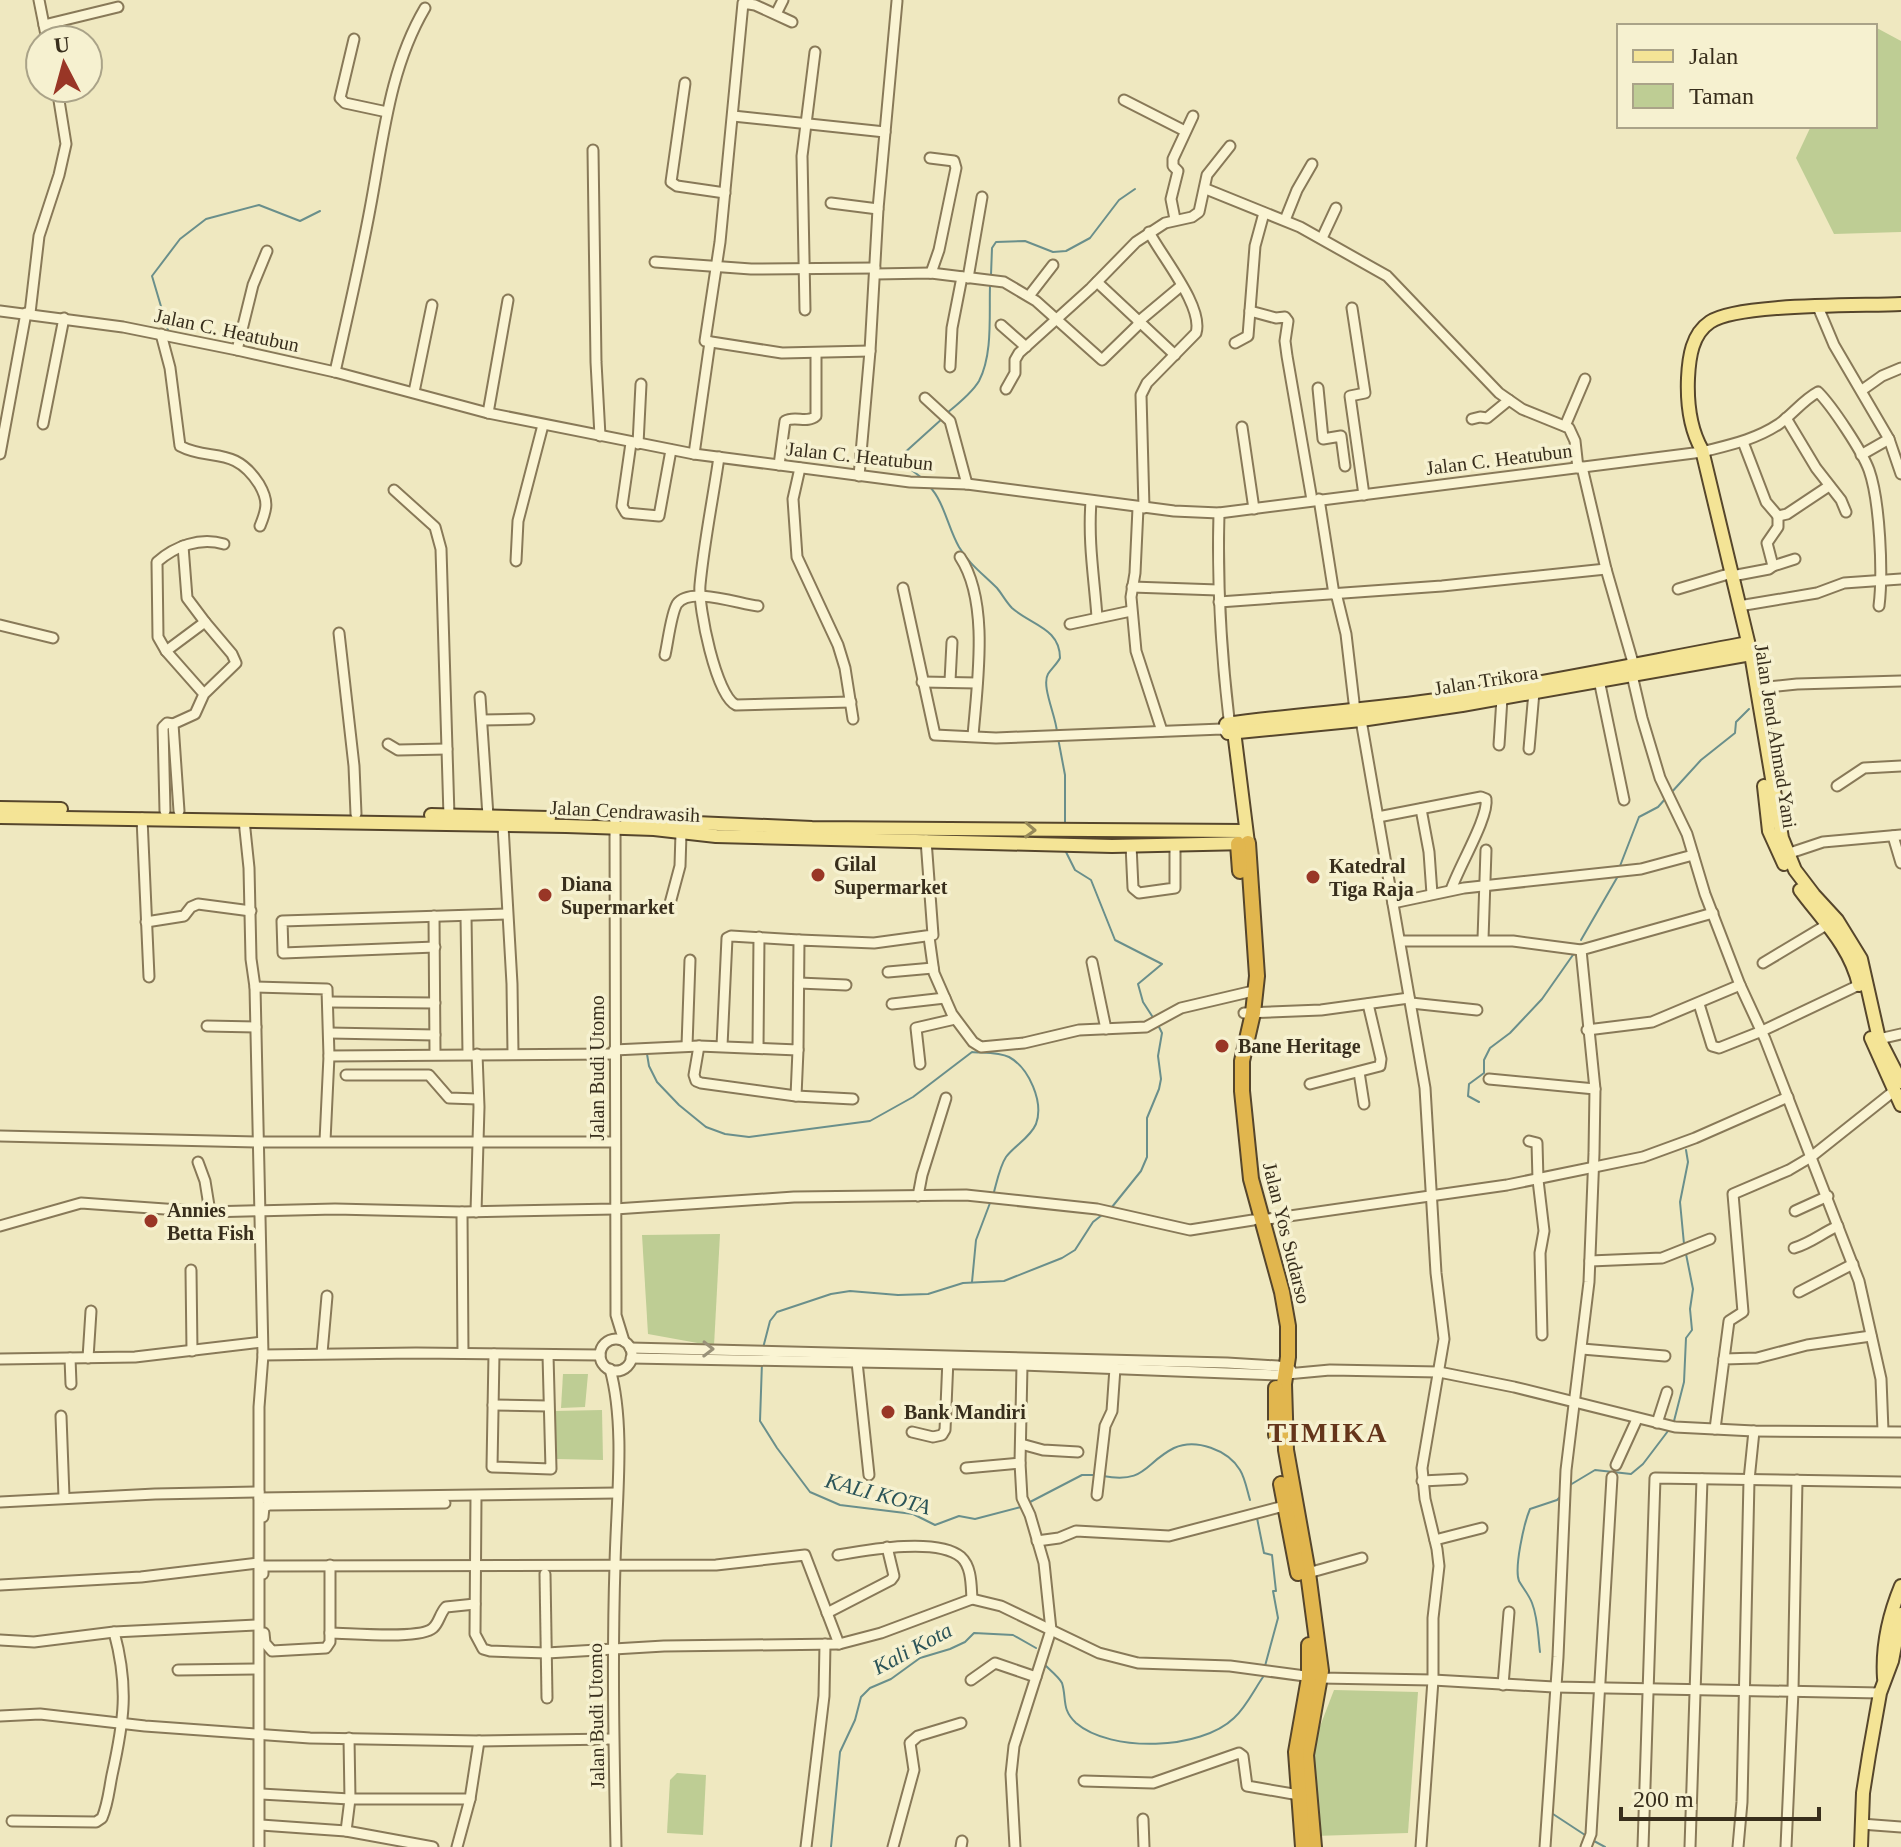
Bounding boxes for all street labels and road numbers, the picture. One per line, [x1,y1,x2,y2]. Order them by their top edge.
street label: Jalan C. Heatubun [153,304,301,356]
street label: Jalan C. Heatubun [786,437,934,475]
street label: Jalan C. Heatubun [1425,439,1573,479]
street label: Jalan Jend Ahmad Yani [1751,642,1802,830]
street label: Jalan Trikora [1432,661,1540,699]
street label: Jalan Cendrawasih [549,796,701,826]
street label: Jalan Budi Utomo [586,995,608,1141]
street label: Jalan Yos Sudarso [1259,1160,1315,1306]
street label: Jalan Budi Utomo [584,1643,608,1789]

